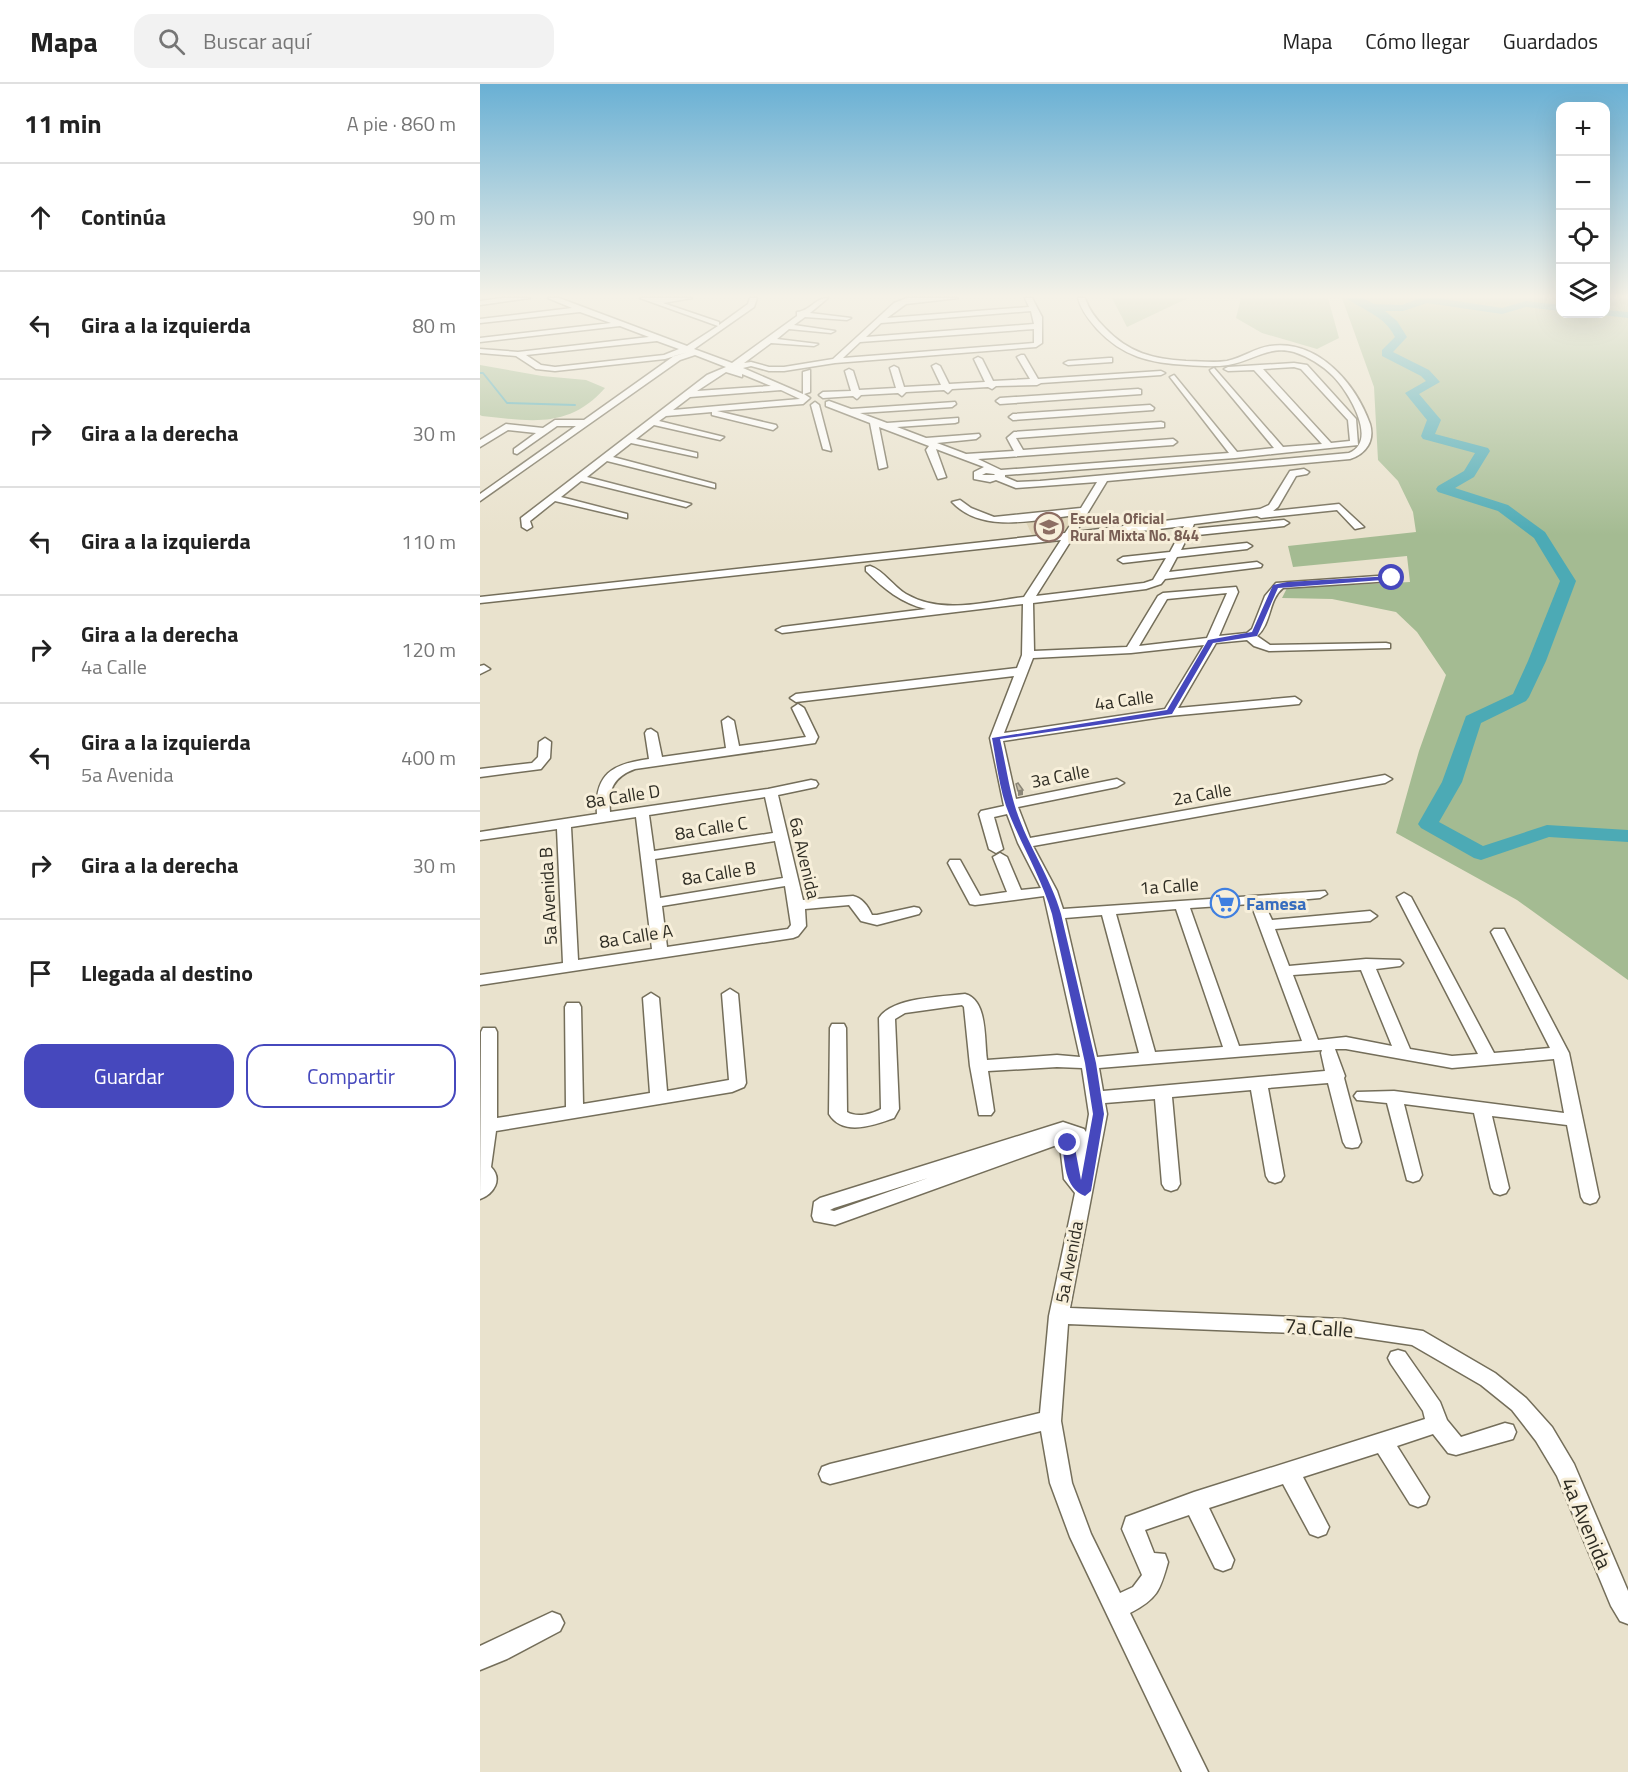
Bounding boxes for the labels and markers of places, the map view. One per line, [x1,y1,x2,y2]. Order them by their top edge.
place label: Escuela Oficial Rural Mixta No. 844 [1070,507,1199,547]
school or university icon: Escuela Oficial Rural Mixta No. 844 [1033,511,1065,543]
supermarket icon: Famesa [1209,887,1241,919]
place label: Famesa [1246,890,1306,917]

